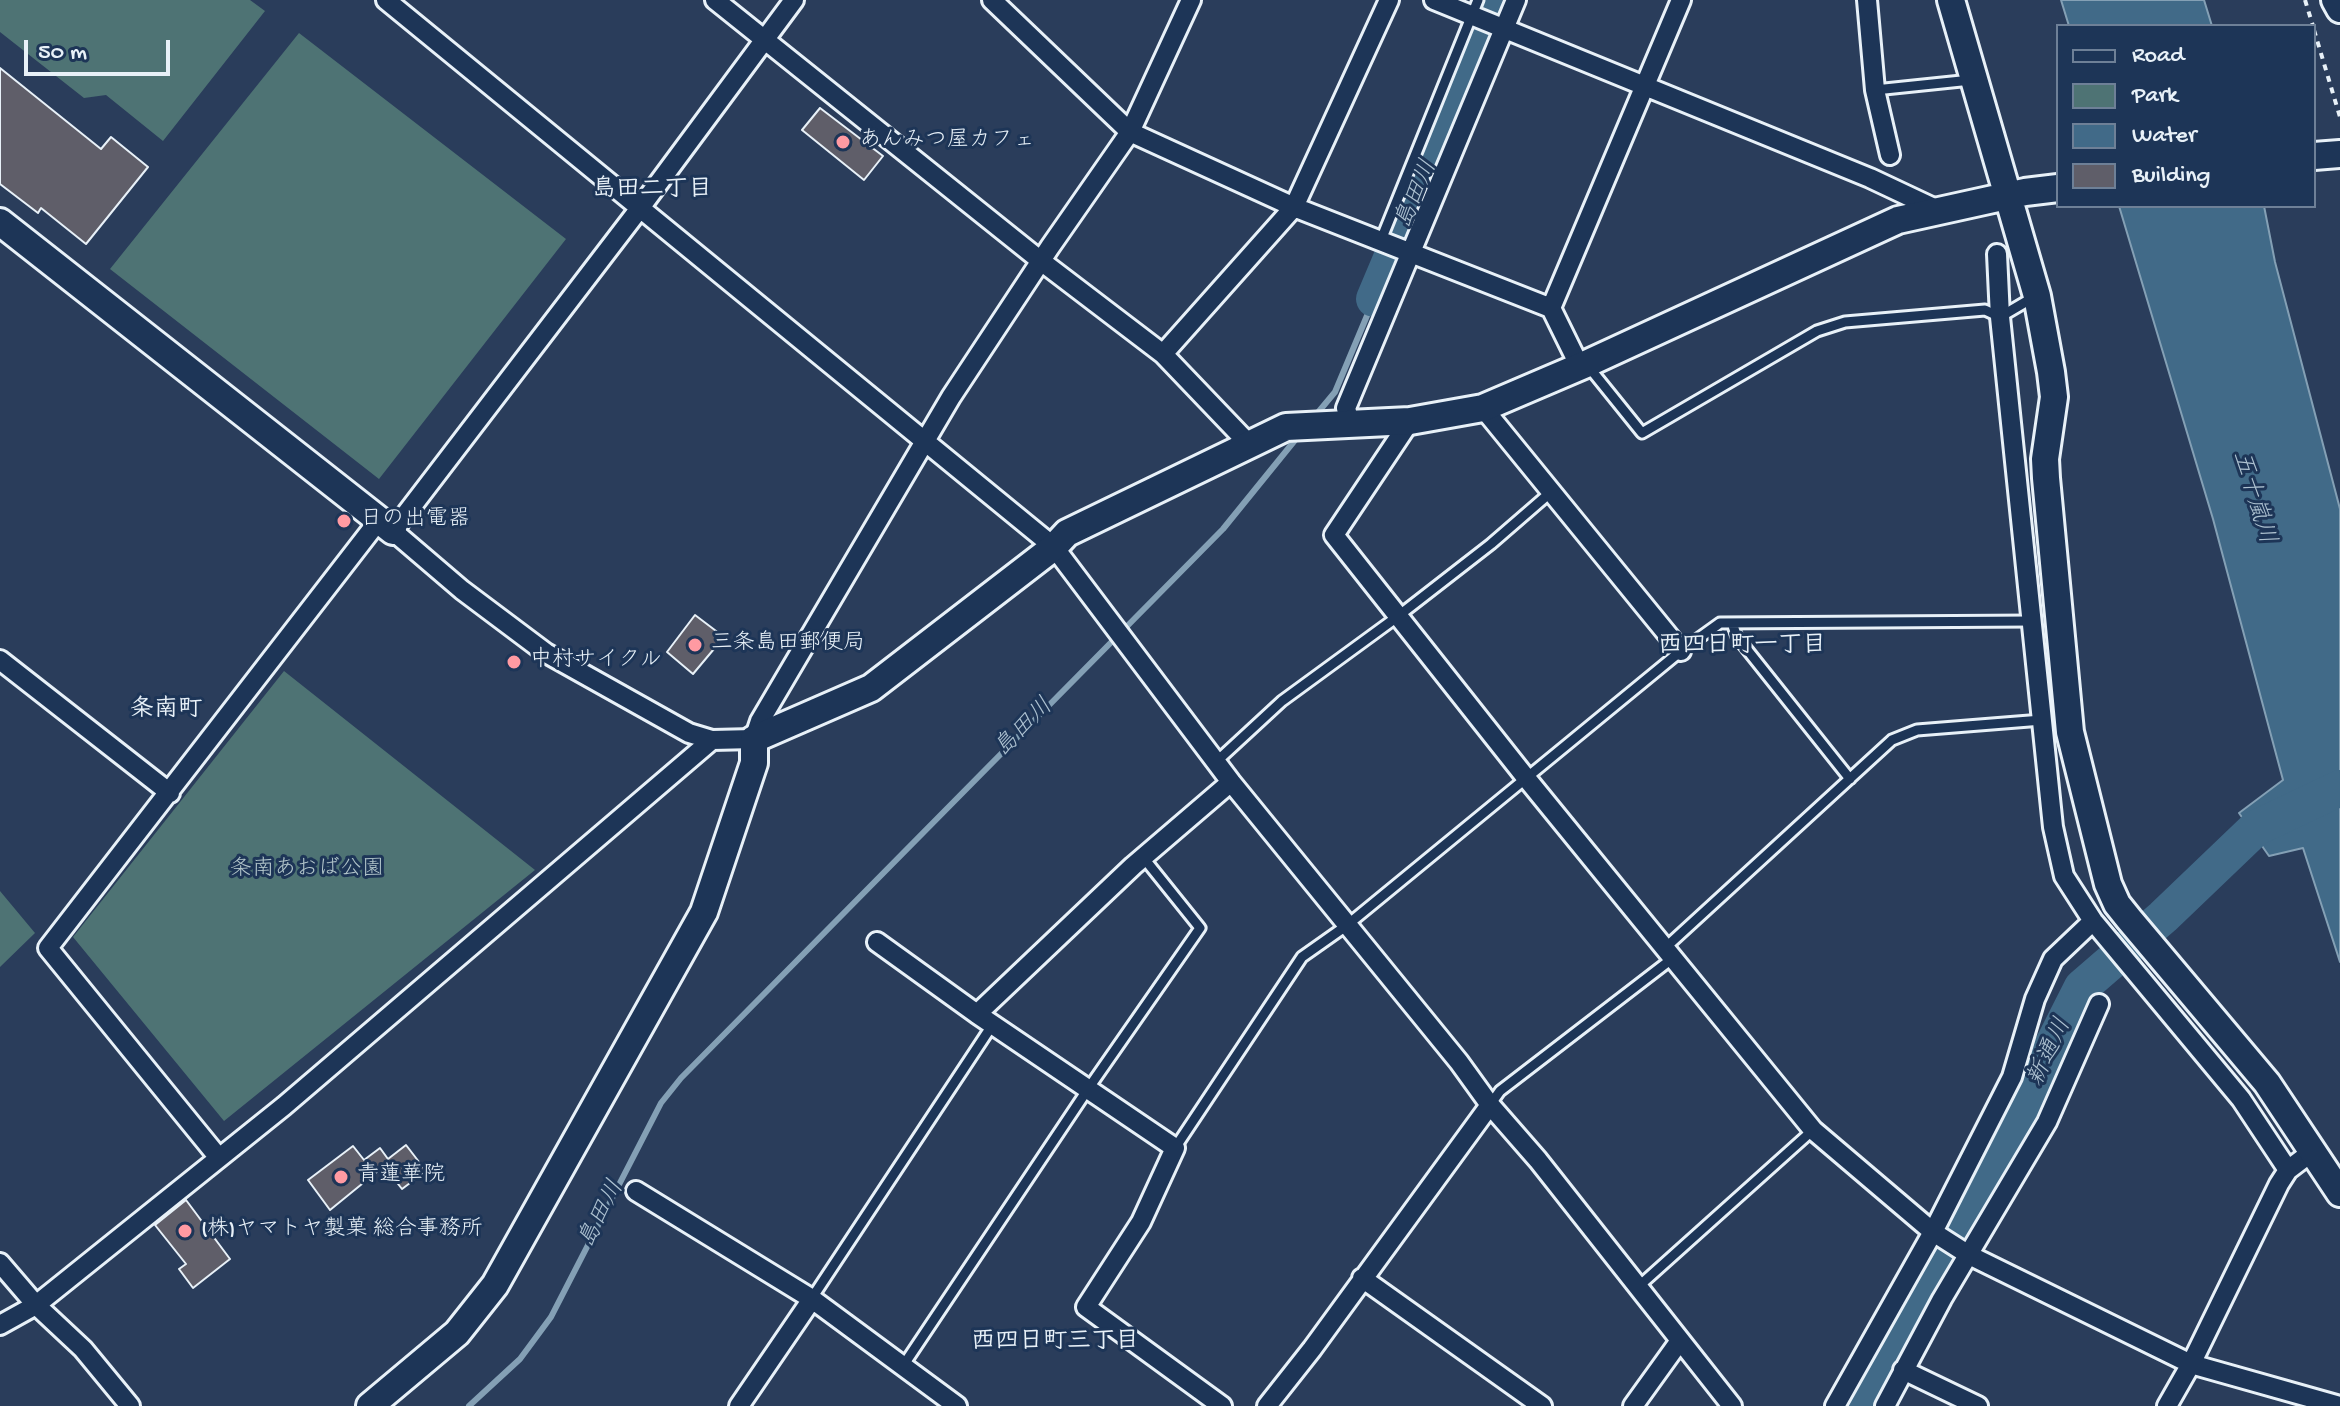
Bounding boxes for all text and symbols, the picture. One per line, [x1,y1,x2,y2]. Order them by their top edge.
scale bar [28,24,174,74]
legend [2056,24,2316,208]
text: 50 m [38,39,87,68]
text: Road [2132,42,2184,71]
text: Park [2132,82,2178,111]
text: Water [2132,122,2196,151]
place label: あんみつ屋カフェ [859,129,1035,155]
marker: あんみつ屋カフェ [834,133,852,151]
water label: 島田川 [1391,156,1445,234]
text: Building [2132,162,2210,191]
district label: 島田二丁目 [592,177,712,205]
water label: 五十嵐川 [2224,448,2280,548]
place label: 日の出電器 [360,508,470,534]
marker: 日の出電器 [335,512,353,530]
place label: 三条島田郵便局 [711,632,865,658]
district label: 西四日町一丁目 [1658,633,1826,661]
marker: 三条島田郵便局 [686,636,704,654]
place label: 中村サイクル [530,649,662,675]
marker: 中村サイクル [505,653,523,671]
water label: 島田川 [989,693,1061,765]
district label: 条南町 [130,697,202,725]
park label: 条南あおば公園 [230,858,384,884]
water label: 新通川 [2023,1014,2079,1092]
place label: 青蓮華院 [357,1164,445,1190]
marker: 青蓮華院 [332,1168,350,1186]
water label: 島田川 [574,1176,632,1254]
place label: (株)ヤマトヤ製菓 総合事務所 [201,1218,483,1244]
marker: (株)ヤマトヤ製菓 総合事務所 [176,1222,194,1240]
district label: 西四日町三丁目 [971,1329,1139,1357]

